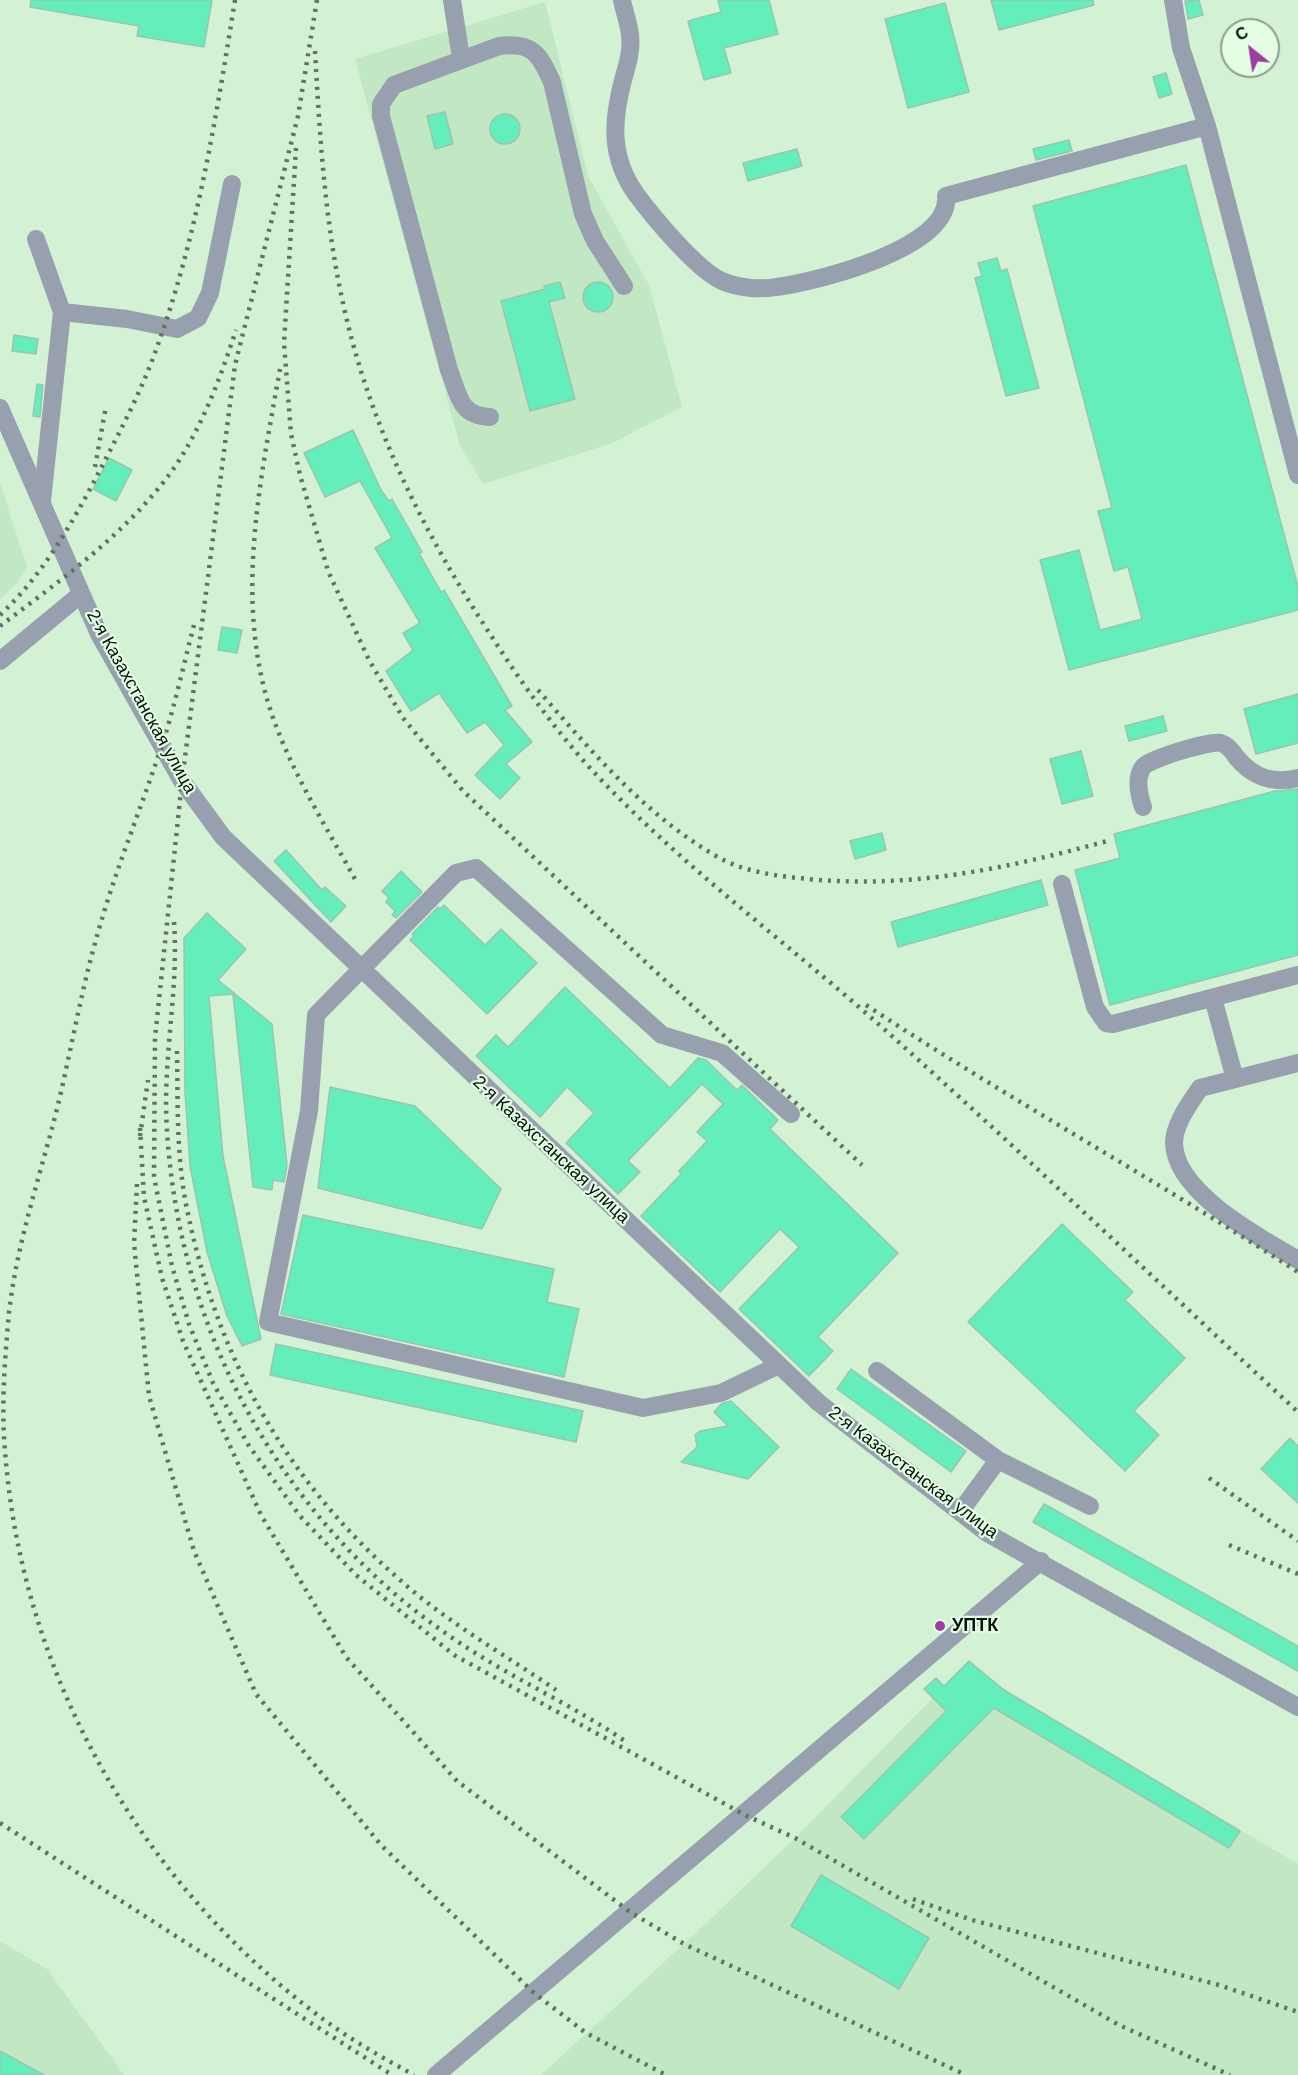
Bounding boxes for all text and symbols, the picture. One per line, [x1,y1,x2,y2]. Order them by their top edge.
north arrow [1220,18,1280,78]
text: С [1232,23,1251,44]
street label: 2-я Казахстанская улица [81,606,201,798]
street label: 2-я Казахстанская улица [468,1072,634,1228]
street label: 2-я Казахстанская улица [824,1402,1002,1544]
place label: УПТК [952,1615,998,1637]
marker: УПТК [933,1619,947,1633]

